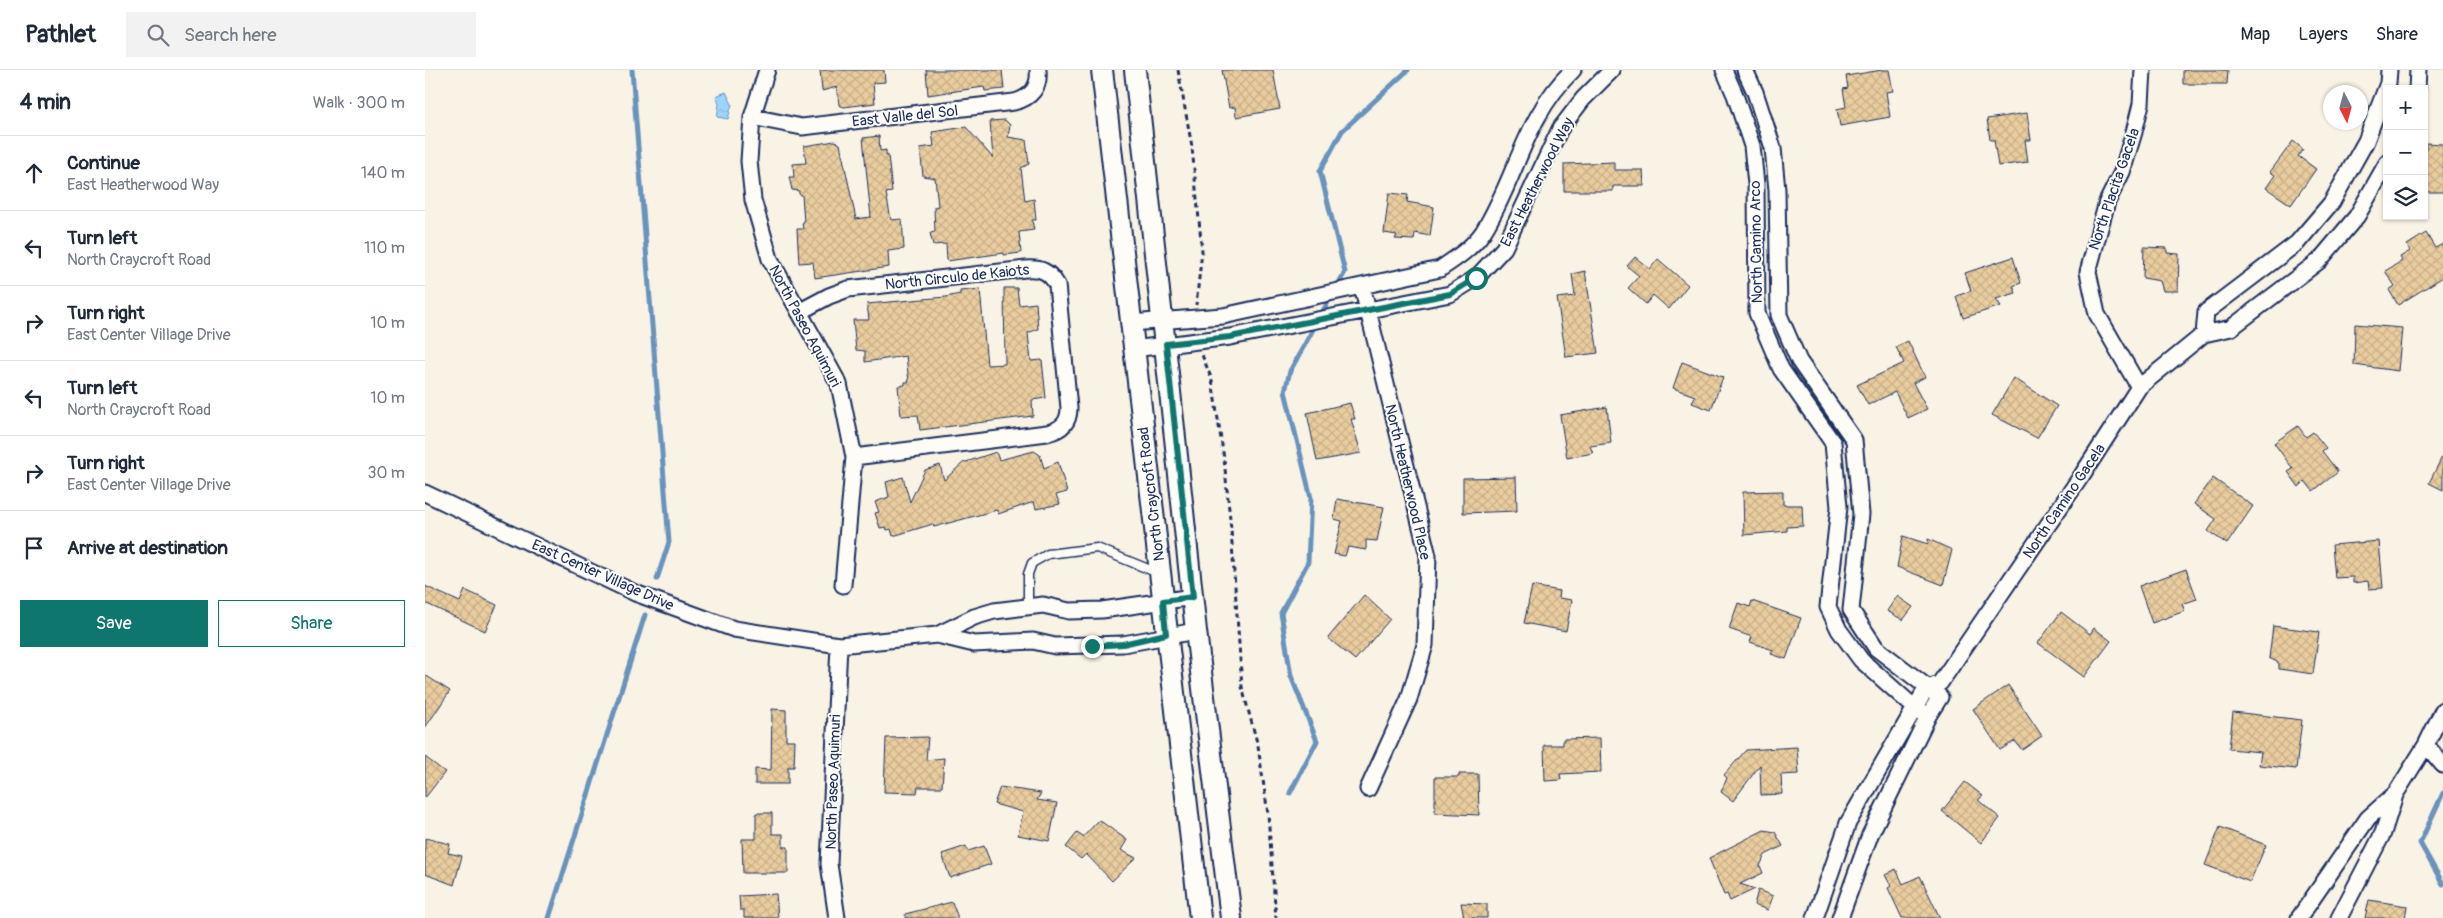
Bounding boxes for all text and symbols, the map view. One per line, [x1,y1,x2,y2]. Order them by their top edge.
search box [126,12,476,57]
text: Pathlet [25,20,96,49]
icon: search [144,21,172,49]
text: Search here [184,23,277,47]
text: Map [2241,23,2270,46]
text: Layers [2298,23,2348,46]
text: Share [2376,23,2418,46]
north arrow [2323,85,2368,130]
map controls [2383,85,2428,220]
button: + [2383,85,2428,130]
text: 4 min [20,89,71,116]
text: Walk · 300 m [313,93,405,113]
street label: East Valle del Sol [851,101,959,132]
street label: East Heatherwood Way [1497,114,1579,250]
street label: North Placita Gacela [2085,126,2144,253]
button: − [2383,130,2428,175]
text: Continue [67,151,140,175]
icon: ahead [20,159,48,187]
text: 140 m [361,163,405,183]
text: East Heatherwood Way [67,175,219,195]
button: layers [2383,175,2428,220]
street label: North Camino Arco [1746,180,1767,304]
text: Turn left [67,226,137,250]
icon: left [20,234,48,262]
text: 110 m [364,238,405,258]
text: North Craycroft Road [67,250,211,270]
street label: North Circulo de Kaiots [884,260,1030,295]
street label: North Paseo Aquimuri [764,262,845,391]
route start [1465,267,1488,290]
text: Turn right [67,301,145,325]
icon: right [20,309,48,337]
text: 10 m [370,313,405,333]
text: East Center Village Drive [67,325,231,345]
text: Turn left [67,376,137,400]
icon: left [20,384,48,412]
text: 10 m [370,388,405,408]
text: North Craycroft Road [67,400,211,420]
street label: North Heatherwood Place [1380,402,1435,562]
street label: North Craycroft Road [1134,426,1169,562]
street label: North Camino Gacela [2019,440,2110,562]
text: Turn right [67,451,145,475]
icon: right [20,459,48,487]
text: 30 m [367,463,405,483]
text: East Center Village Drive [67,475,231,495]
icon: arrive [20,534,48,562]
text: Arrive at destination [67,536,228,560]
street label: East Center Village Drive [529,536,677,616]
button: Save [20,600,208,647]
button: Share [218,600,405,647]
route end [1081,635,1104,658]
street label: North Paseo Aquimuri [822,714,845,850]

